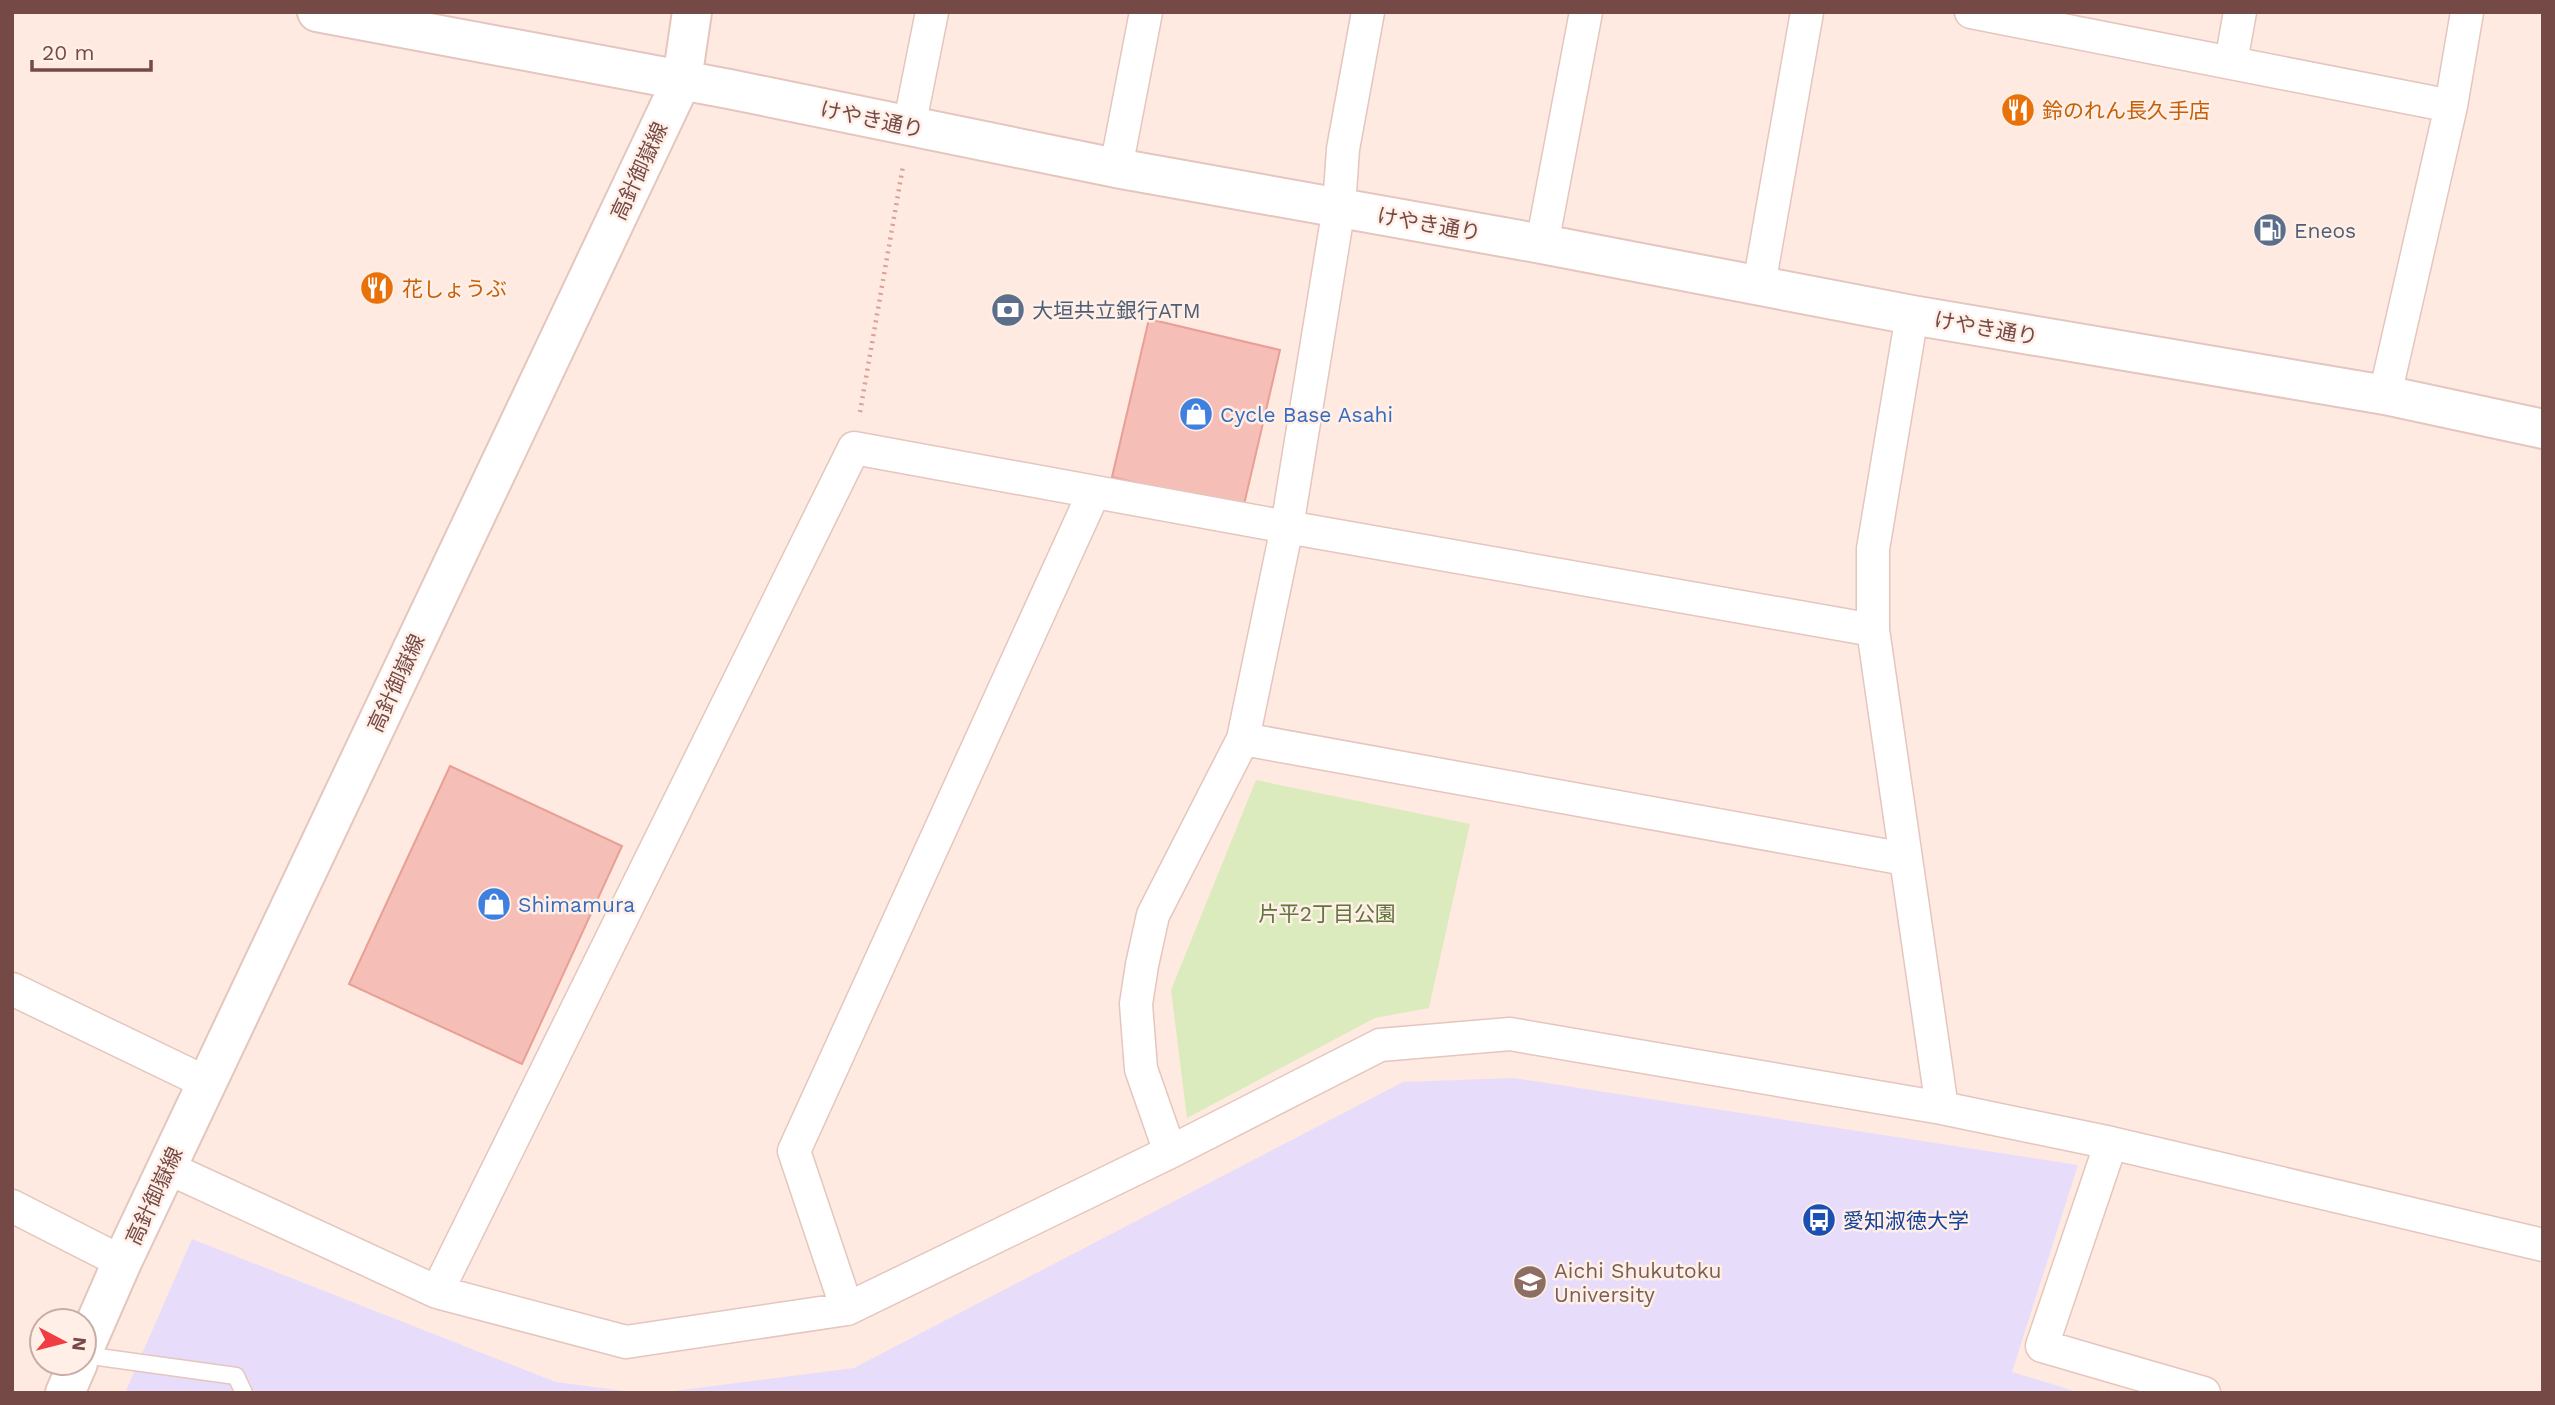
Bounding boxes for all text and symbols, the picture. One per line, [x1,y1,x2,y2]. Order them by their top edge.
scale bar [32,28,150,72]
text: 20 m [42,40,94,65]
restaurant icon: 鈴のれん長久手店 [1999,91,2037,129]
street label: けやき通り [818,96,926,142]
place label: 鈴のれん長久手店 [2042,98,2210,123]
street label: 高針御嶽線 [605,118,673,224]
street label: けやき通り [1375,203,1483,245]
fuel station icon: Eneos [2251,211,2289,249]
place label: Eneos [2294,218,2356,243]
restaurant icon: 花しょうぶ [358,269,396,307]
place label: 花しょうぶ [402,276,507,301]
bank icon: 大垣共立銀行ATM [989,291,1027,329]
place label: 大垣共立銀行ATM [1032,298,1201,323]
street label: けやき通り [1932,307,2040,349]
shop icon: Cycle Base Asahi [1177,395,1215,433]
place label: Cycle Base Asahi [1220,402,1393,427]
street label: 高針御嶽線 [362,630,430,736]
shop icon: Shimamura [475,885,513,923]
place label: Shimamura [518,892,635,917]
park label: 片平2丁目公園 [1258,901,1396,926]
street label: 高針御嶽線 [120,1143,188,1249]
bus stop icon: 愛知淑徳大学 [1800,1201,1838,1239]
place label: 愛知淑徳大学 [1843,1208,1969,1233]
place label: Aichi Shukutoku University [1554,1258,1722,1307]
school or university icon: Aichi Shukutoku University [1511,1263,1549,1301]
north arrow [28,1307,98,1377]
text: N [67,1336,92,1352]

